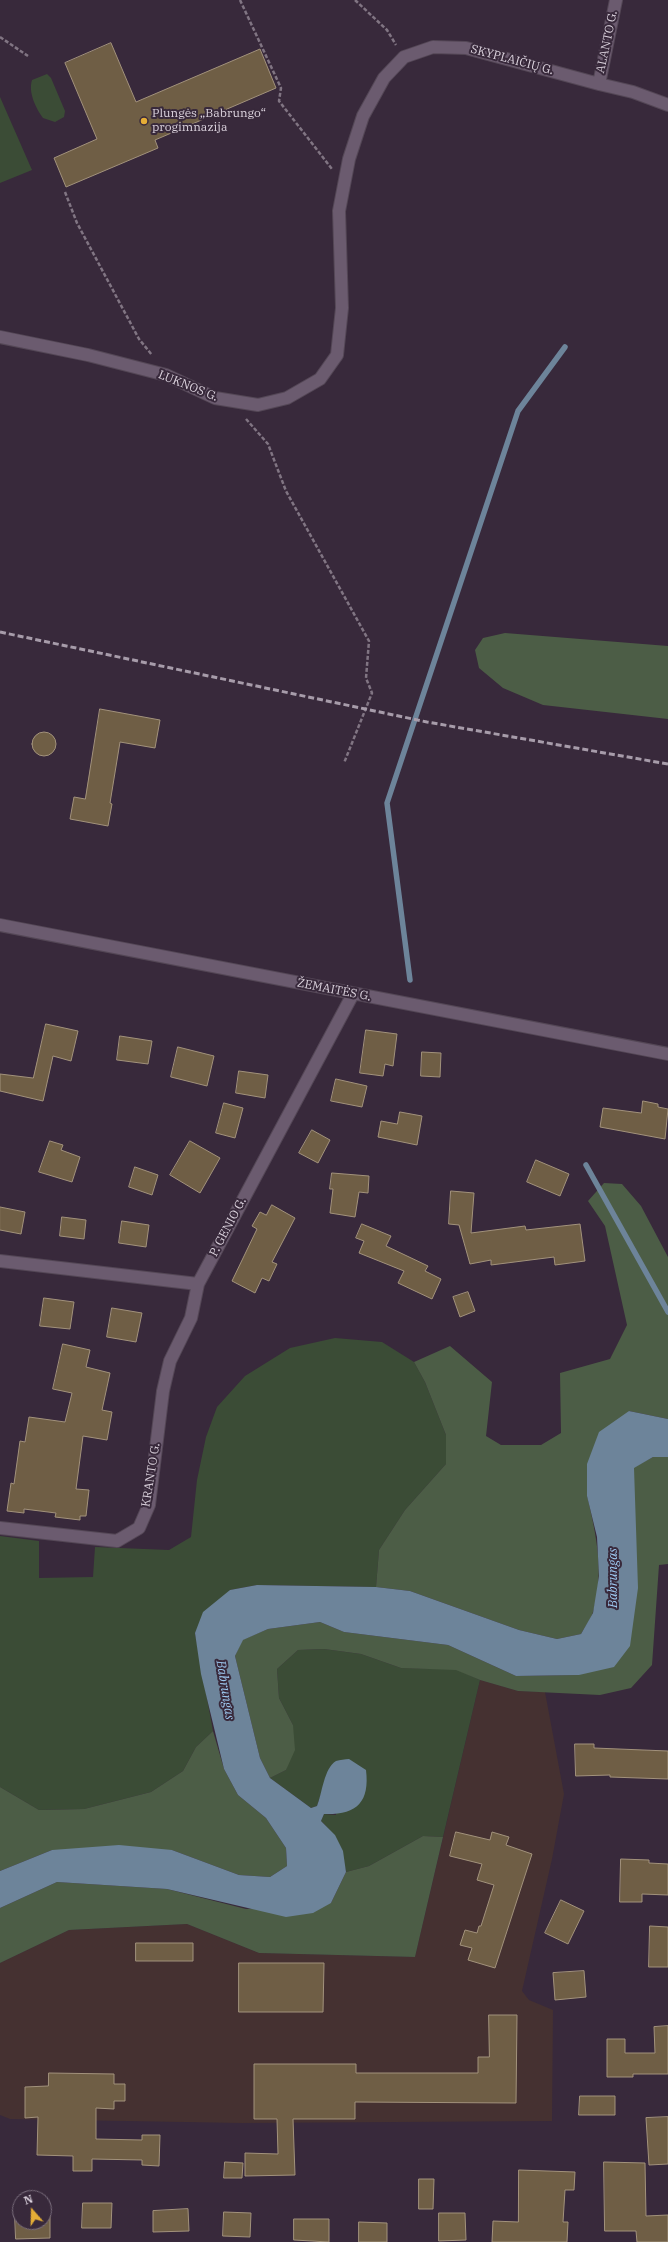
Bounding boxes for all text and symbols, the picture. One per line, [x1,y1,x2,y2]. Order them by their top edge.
street label: ALANTO G. [593,9,621,75]
street label: SKYPLAIČIŲ G. [469,42,555,78]
place label: Plungės „Babrungo“ progimnazija [152,107,266,135]
marker: Plungės „Babrungo“ progimnazija [139,116,149,126]
street label: LUKNOS G. [156,367,220,405]
street label: ŽEMAITĖS G. [296,976,372,1004]
street label: P. GENIO G. [206,1195,250,1259]
street label: KRANTO G. [139,1442,163,1508]
water label: Babrungas [605,1548,621,1608]
water label: Babrungas [213,1659,237,1721]
north arrow [12,2190,52,2230]
text: N [22,2192,35,2208]

